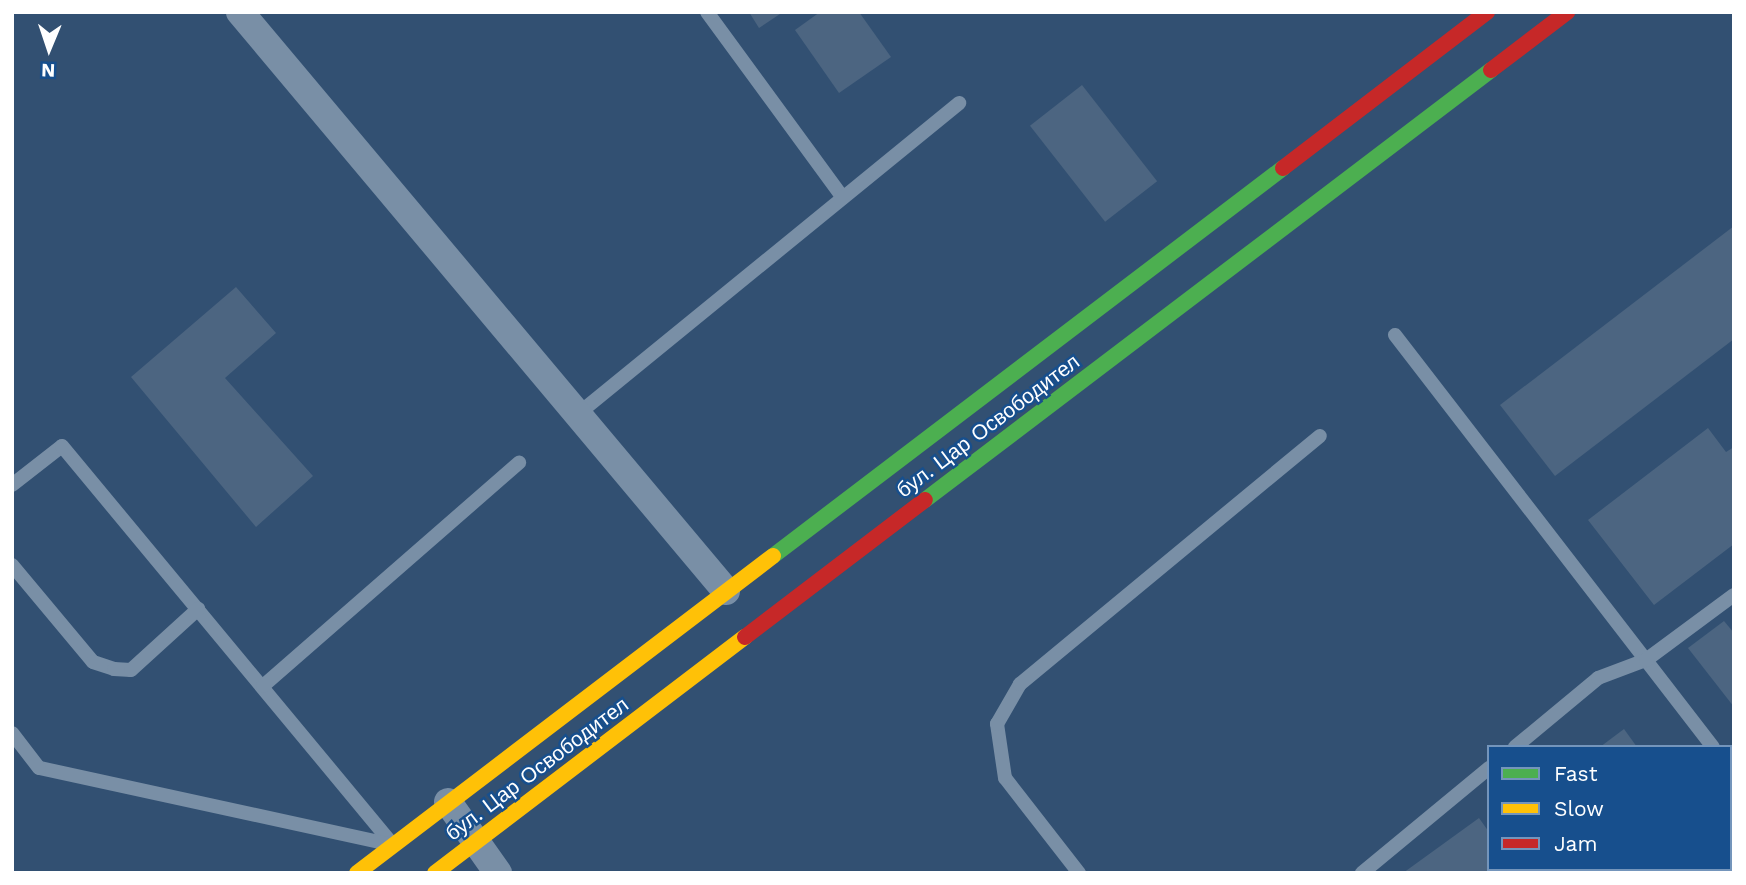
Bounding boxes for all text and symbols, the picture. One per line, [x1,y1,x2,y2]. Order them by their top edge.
north arrow [14,14,84,84]
text: N [41,59,56,82]
street label: бул. Цар Освободител [892,349,1084,503]
street label: бул. Цар Освободител [441,692,633,846]
legend [1487,745,1732,871]
text: Fast [1554,761,1598,786]
text: Slow [1554,796,1604,821]
text: Jam [1554,831,1597,856]

